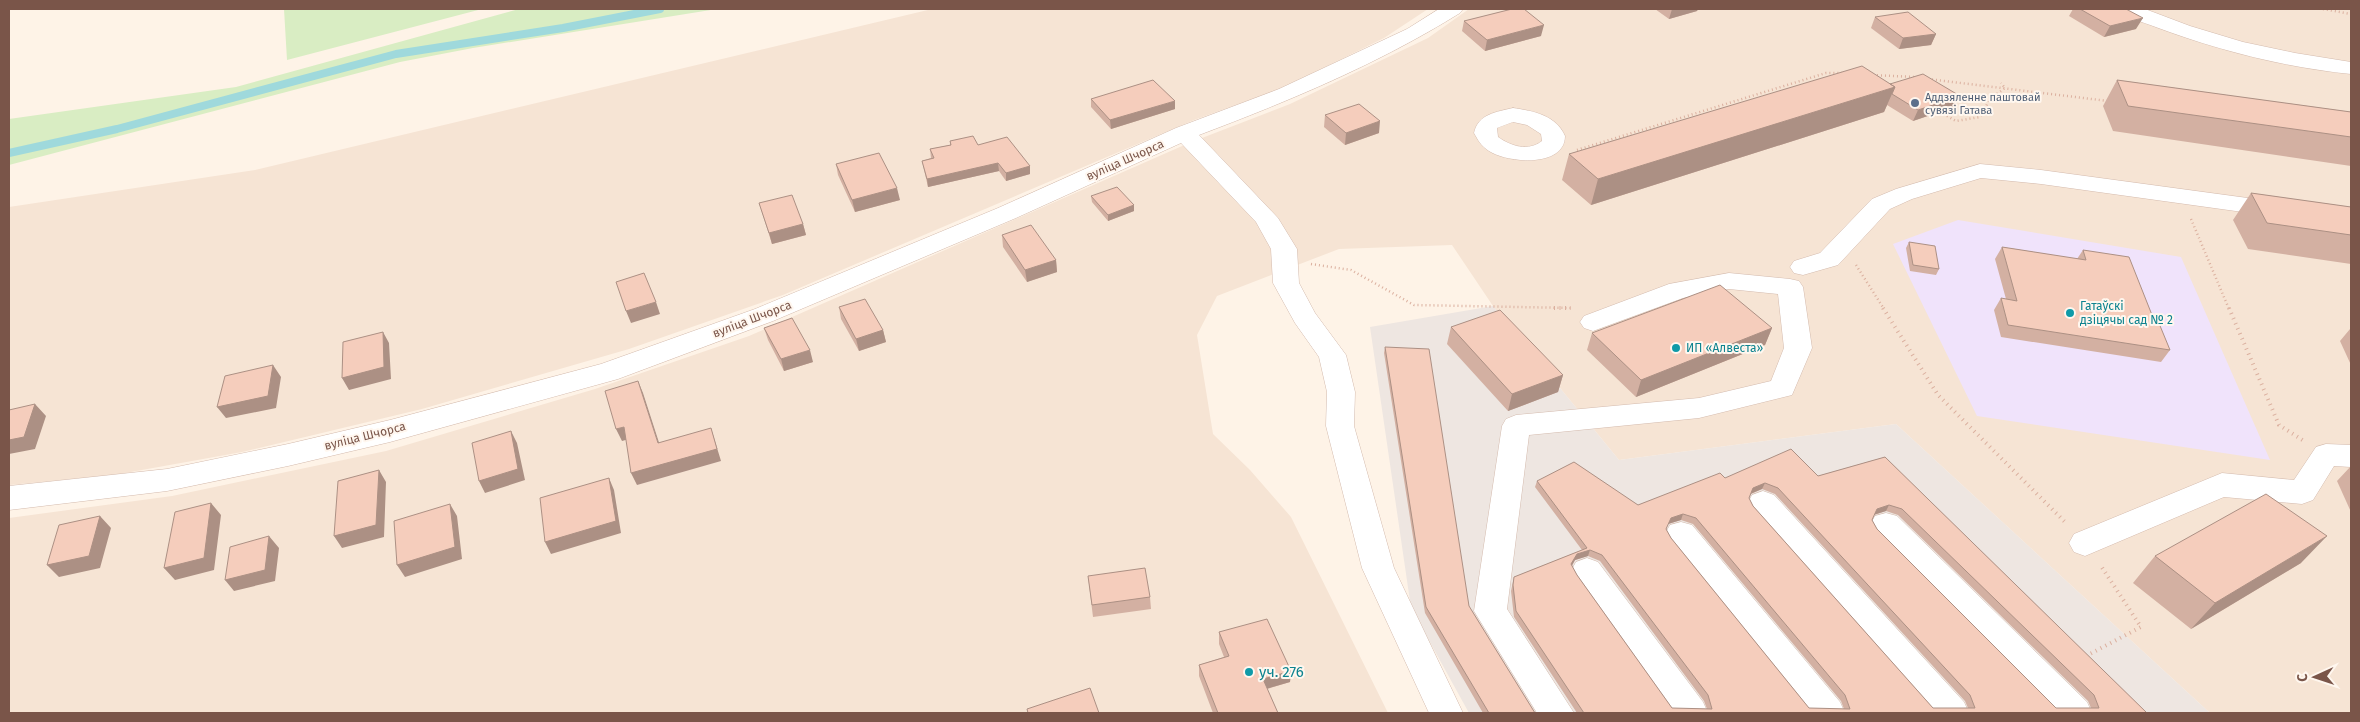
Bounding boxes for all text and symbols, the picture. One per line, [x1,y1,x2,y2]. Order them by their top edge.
place label: Аддзяленне паштовай сувязі Гатава [1925,91,2041,117]
marker: Аддзяленне паштовай сувязі Гатава [1909,97,1921,109]
street label: вуліца Шчорса [1084,137,1166,183]
street label: вуліца Шчорса [711,298,793,340]
place label: Гатаўскі дзіцячы сад № 2 [2080,299,2173,327]
marker: Гатаўскі дзіцячы сад № 2 [2064,307,2076,319]
place label: ИП «Алвеста» [1686,341,1764,355]
marker: ИП «Алвеста» [1670,342,1682,354]
street label: вуліца Шчорса [323,419,407,453]
north arrow [2290,652,2340,702]
place label: уч. 276 [1259,663,1304,681]
marker: уч. 276 [1243,666,1255,678]
text: С [2294,673,2311,682]

